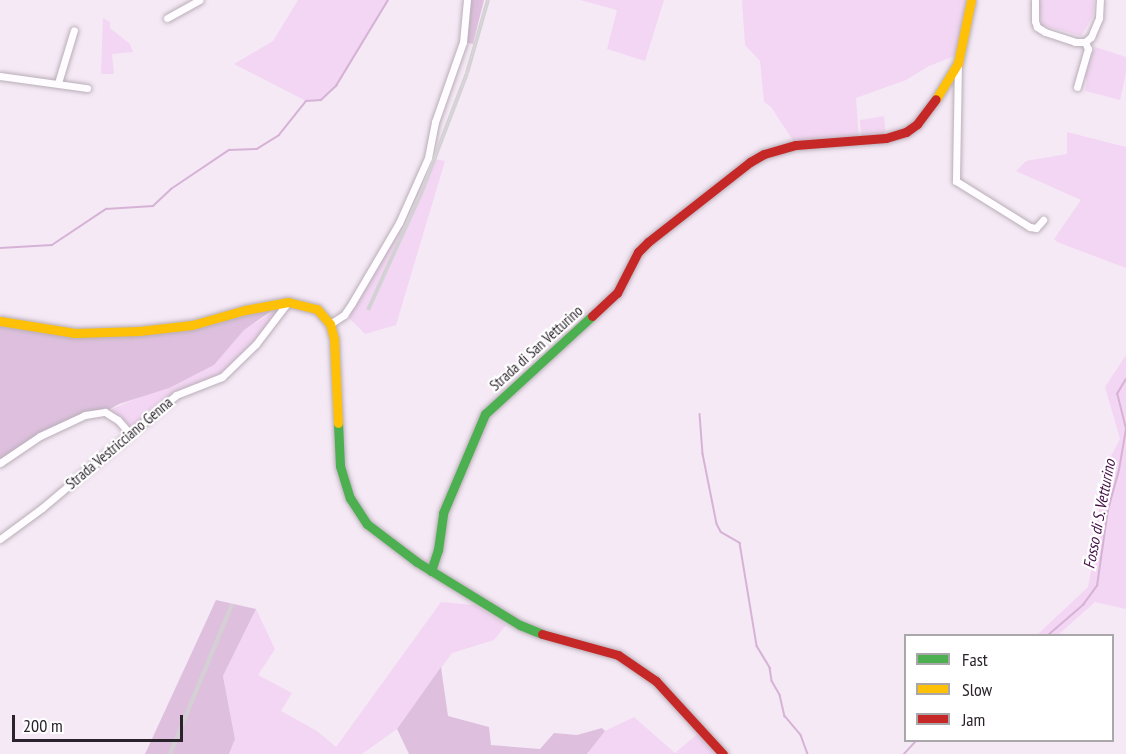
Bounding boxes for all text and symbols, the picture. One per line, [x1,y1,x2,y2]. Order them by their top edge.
street label: Strada di San Vetturino [486,301,586,395]
street label: Strada Vestricciano Genna [62,393,176,493]
water label: Fosso di S. Vetturino [1079,457,1119,571]
legend [904,634,1114,742]
text: Fast [962,648,988,671]
text: Slow [962,678,992,701]
scale bar [15,703,186,741]
text: Jam [962,708,985,731]
text: 200 m [23,714,63,737]

